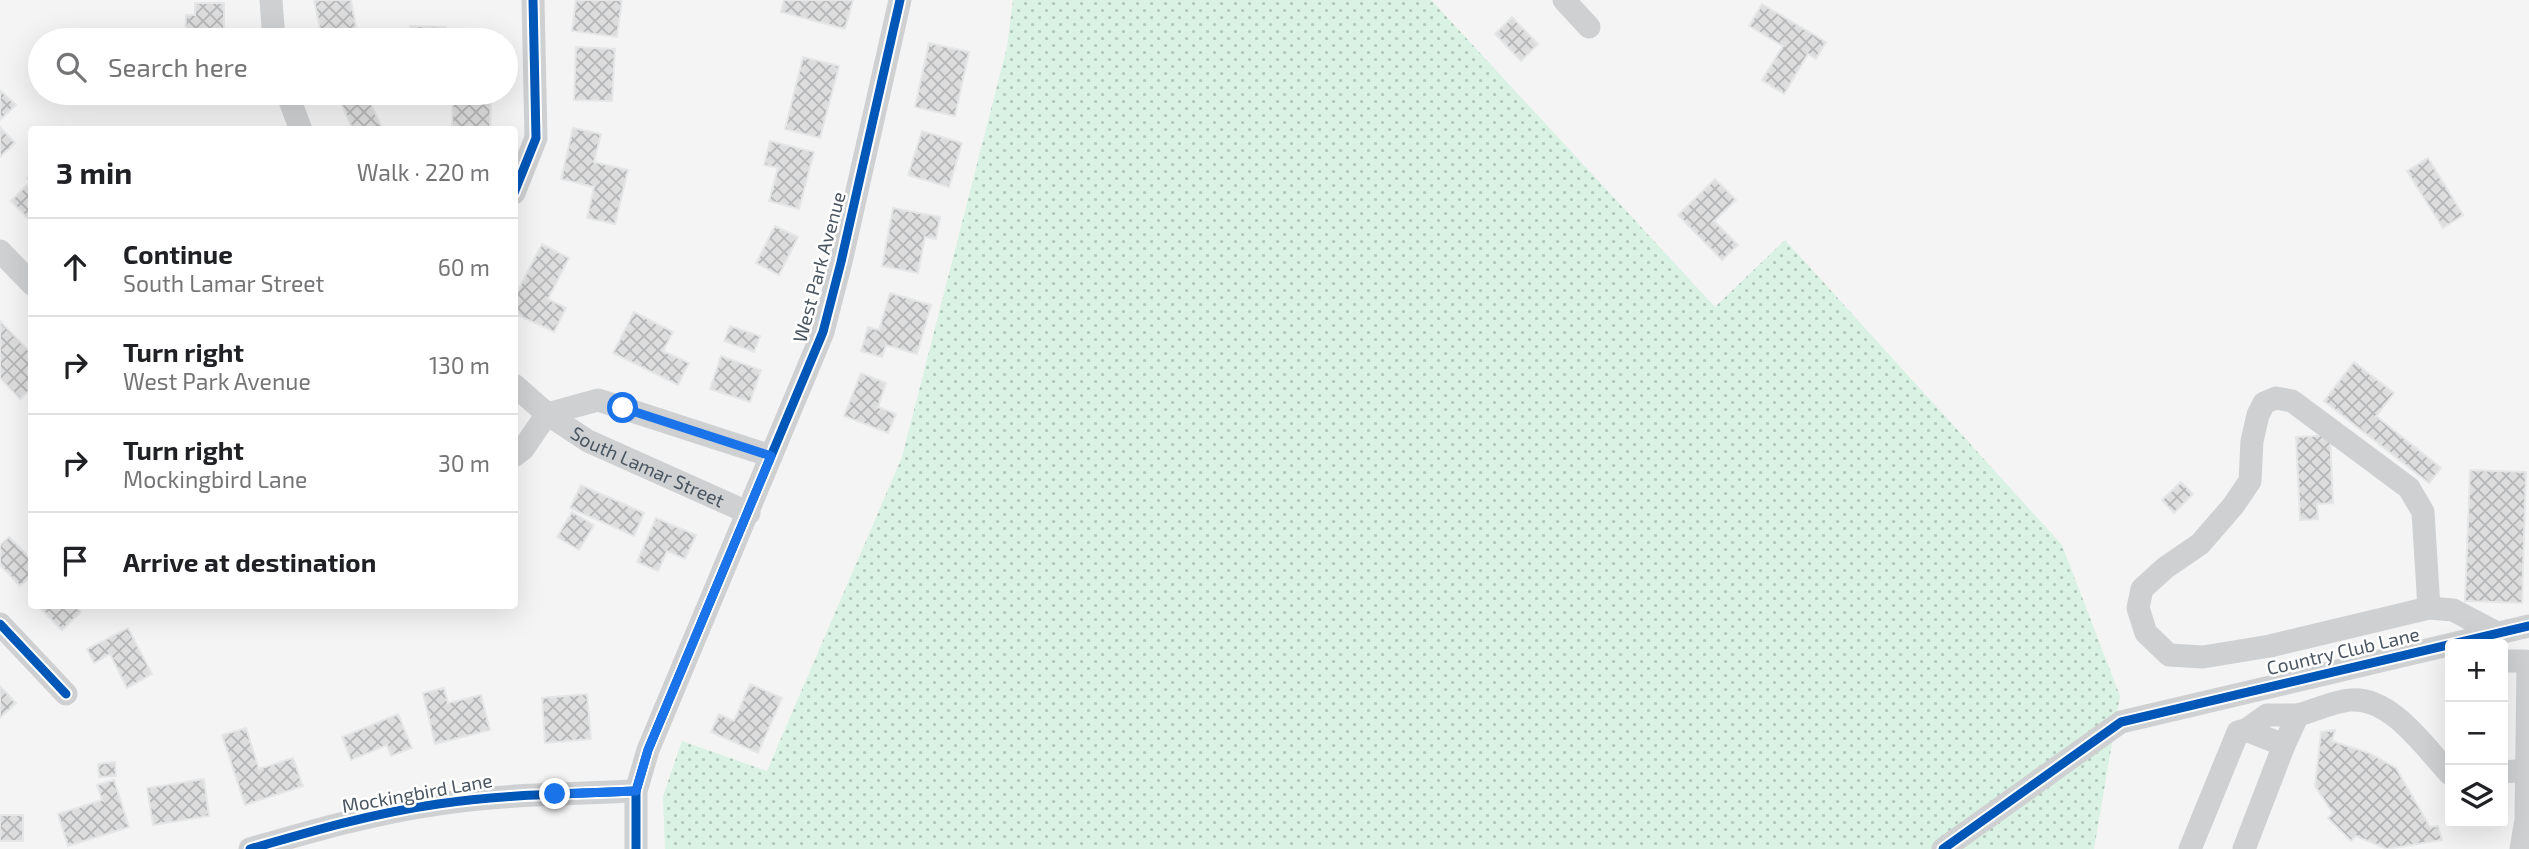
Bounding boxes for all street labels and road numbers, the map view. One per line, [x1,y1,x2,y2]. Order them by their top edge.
street label: West Park Avenue [787,189,850,345]
street label: South Lamar Street [567,421,728,512]
street label: Country Club Lane [2264,622,2421,679]
street label: Mockingbird Lane [340,768,494,817]

